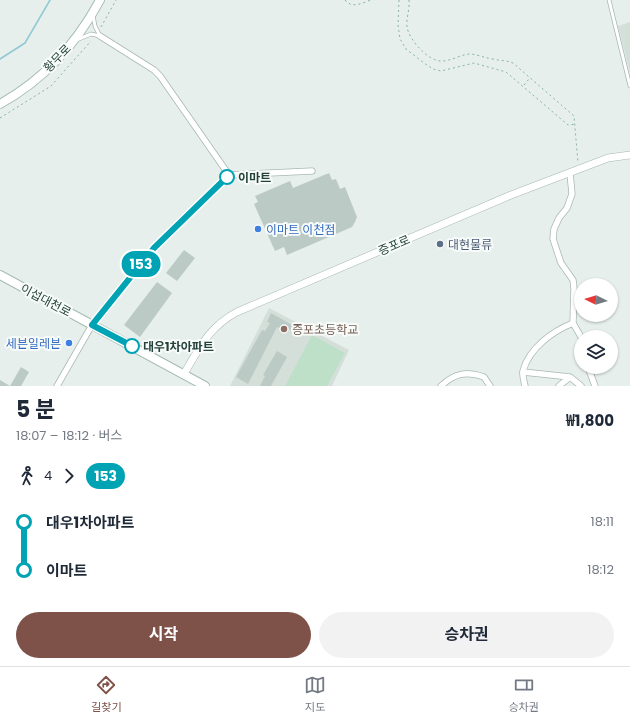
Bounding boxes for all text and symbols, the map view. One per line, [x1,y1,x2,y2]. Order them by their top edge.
street label: 황무로 [39,40,75,76]
marker: 이마트 [219,169,235,185]
place label: 이마트 [238,169,271,186]
place label: 이마트 이천점 [266,221,335,238]
marker: 이마트 이천점 [253,224,263,234]
street label: 증포로 [375,231,413,259]
place label: 대현물류 [448,236,492,253]
marker: 대현물류 [435,239,445,249]
line badge: 153 [118,251,164,277]
text: 153 [130,254,152,274]
north arrow [574,278,618,322]
map controls [574,278,618,374]
street label: 이섭대천로 [18,280,74,320]
place label: 증포초등학교 [292,321,358,338]
marker: 증포초등학교 [279,324,289,334]
button: layers [574,330,618,374]
place label: 세븐일레븐 [6,335,61,352]
marker: 세븐일레븐 [64,338,74,348]
marker: 대우1차아파트 [124,338,140,354]
place label: 대우1차아파트 [143,338,214,355]
text: 5 분 [16,394,55,425]
text: ₩1,800 [566,410,614,431]
text: 18:07 – 18:12 · 버스 [16,426,123,445]
icon: walk [16,465,38,487]
icon: forward [58,465,80,487]
text: 4 [44,466,52,485]
text: 153 [94,466,117,486]
text: 대우1차아파트 [46,512,134,533]
text: 18:11 [591,512,614,531]
text: 이마트 [46,560,87,581]
text: 18:12 [587,560,614,579]
button: 시작 [16,612,311,658]
button: 승차권 [319,612,614,658]
tab: 길찾기 [91,674,122,716]
tab: 지도 [304,674,326,716]
tab: 승차권 [508,674,539,716]

